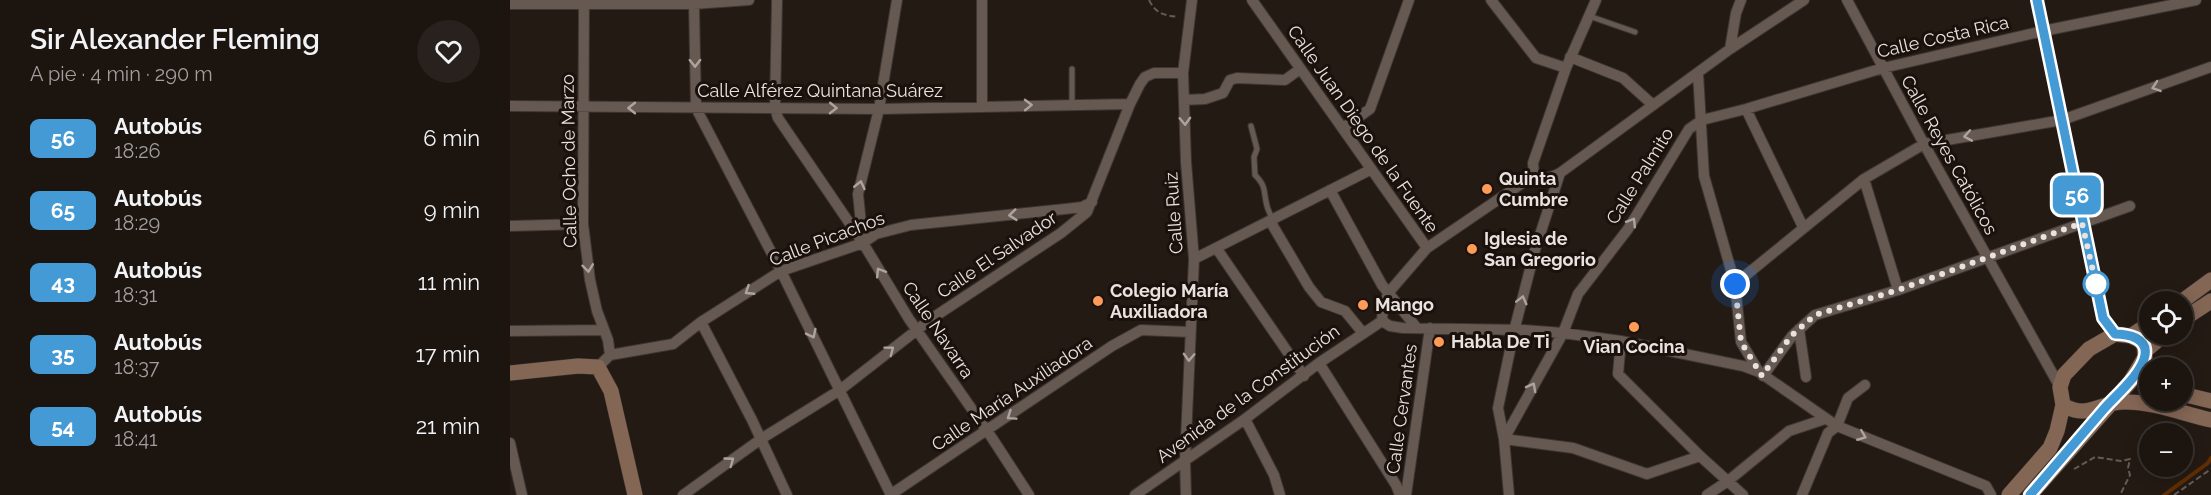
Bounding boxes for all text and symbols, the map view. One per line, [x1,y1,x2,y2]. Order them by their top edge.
street label: Calle Costa Rica [1875,11,2011,62]
button: heart [417,20,480,83]
street label: Calle Juan Diego de la Fuente [1284,21,1443,237]
text: Sir Alexander Fleming [30,23,320,56]
one-way arrow [689,58,702,67]
text: A pie · 4 min · 290 m [30,62,213,86]
street label: Calle Reyes Católicos [1897,71,2002,238]
street label: Calle Ocho de Marzo [556,74,581,248]
one-way arrow [2151,79,2162,92]
street label: Calle Alférez Quintana Suárez [697,80,943,101]
one-way arrow [1023,99,1032,111]
one-way arrow [628,102,637,114]
one-way arrow [829,102,838,115]
text: Autobús [114,113,202,139]
one-way arrow [1178,116,1191,125]
street label: Calle Palmito [1602,123,1678,228]
text: 6 min [423,125,480,151]
text: 56 [51,126,75,151]
one-way arrow [1963,129,1972,141]
text: 18:26 [114,139,161,163]
place label: Quinta Cumbre [1499,168,1568,210]
street label: Calle Ruiz [1160,171,1187,255]
line badge: 56 [2050,176,2104,214]
one-way arrow [853,180,866,190]
marker: Quinta Cumbre [1480,182,1494,196]
text: 56 [2065,183,2089,208]
text: Autobús [114,185,202,211]
text: 9 min [424,197,480,223]
text: 65 [51,198,75,223]
street label: Calle El Salvador [933,206,1061,302]
street label: Calle Picachos [766,207,888,270]
one-way arrow [1009,208,1018,220]
text: 18:29 [114,211,160,235]
one-way arrow [1625,218,1637,228]
place label: Iglesia de San Gregorio [1484,228,1596,270]
marker: Iglesia de San Gregorio [1465,242,1479,256]
text: Autobús [114,257,202,283]
one-way arrow [582,264,594,273]
one-way arrow [875,268,887,278]
text: 11 min [418,269,480,295]
your location [1720,269,1750,299]
text: 43 [51,270,75,295]
unlabelled marker [2083,271,2109,297]
street label: Calle Navarra [898,277,978,382]
place label: Colegio María Auxiliadora [1110,280,1229,322]
text: 18:31 [114,283,157,307]
one-way arrow [745,284,756,295]
map controls [2139,291,2193,477]
button: locate [2139,291,2193,345]
marker: Colegio María Auxiliadora [1091,294,1105,308]
place label: Mango [1375,294,1434,315]
one-way arrow [1515,295,1528,305]
marker: Mango [1356,298,1370,312]
street label: Avenida de la Constitución [1152,320,1343,467]
marker: Vian Cocina [1627,320,1641,334]
one-way arrow [805,328,817,339]
text: Autobús [114,329,202,355]
place label: Habla De Ti [1451,331,1550,352]
street label: Calle María Auxiliadora [928,332,1096,455]
marker: Habla De Ti [1432,335,1446,349]
place label: Vian Cocina [1583,336,1685,357]
text: 17 min [415,341,480,367]
text: 35 [51,342,75,367]
street label: Calle Cervantes [1382,342,1421,475]
one-way arrow [884,347,895,358]
one-way arrow [1183,353,1196,362]
text: 18:37 [114,355,159,379]
button: + [2139,357,2193,411]
one-way arrow [1525,383,1536,394]
text: Autobús [114,401,202,427]
one-way arrow [1007,409,1018,420]
text: 21 min [416,413,480,439]
text: 54 [51,414,75,439]
button: − [2139,423,2193,477]
text: 18:41 [114,427,158,451]
one-way arrow [1856,429,1867,441]
one-way arrow [724,457,735,468]

